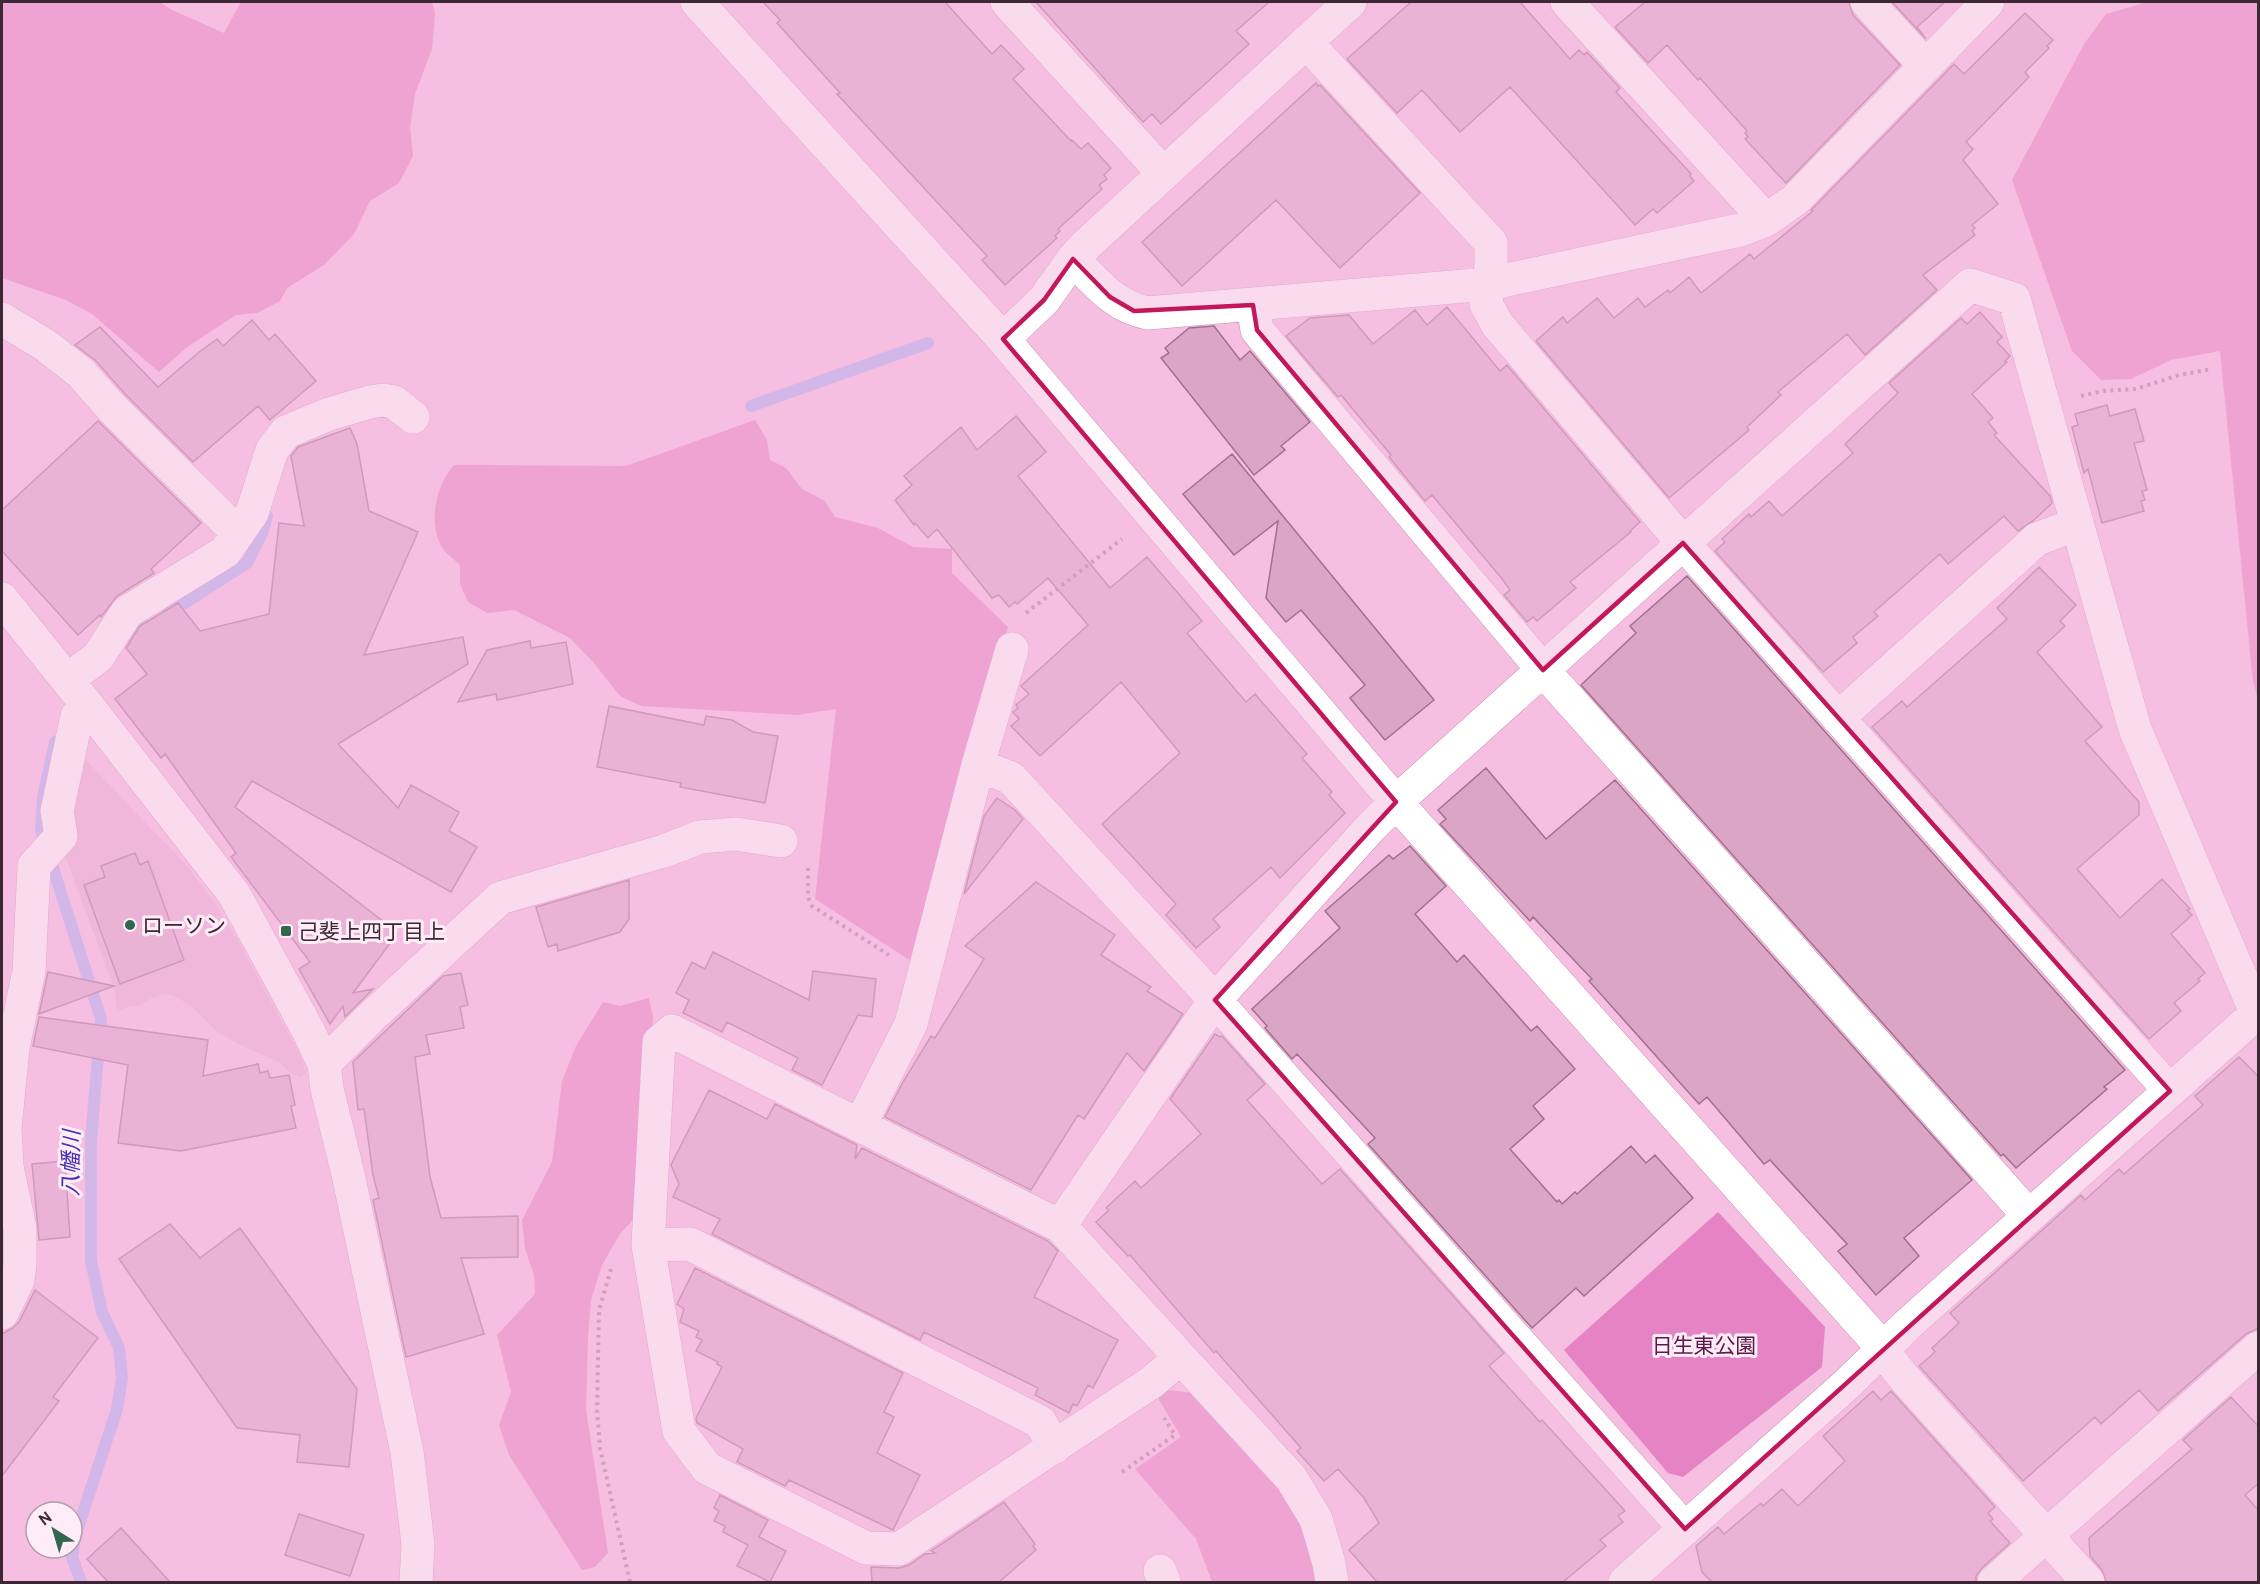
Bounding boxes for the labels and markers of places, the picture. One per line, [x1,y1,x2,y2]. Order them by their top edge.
place label: ローソン [142,913,226,938]
marker: ローソン [123,918,137,932]
place label: 己斐上四丁目上 [298,919,445,944]
marker: 己斐上四丁目上 [279,924,293,938]

